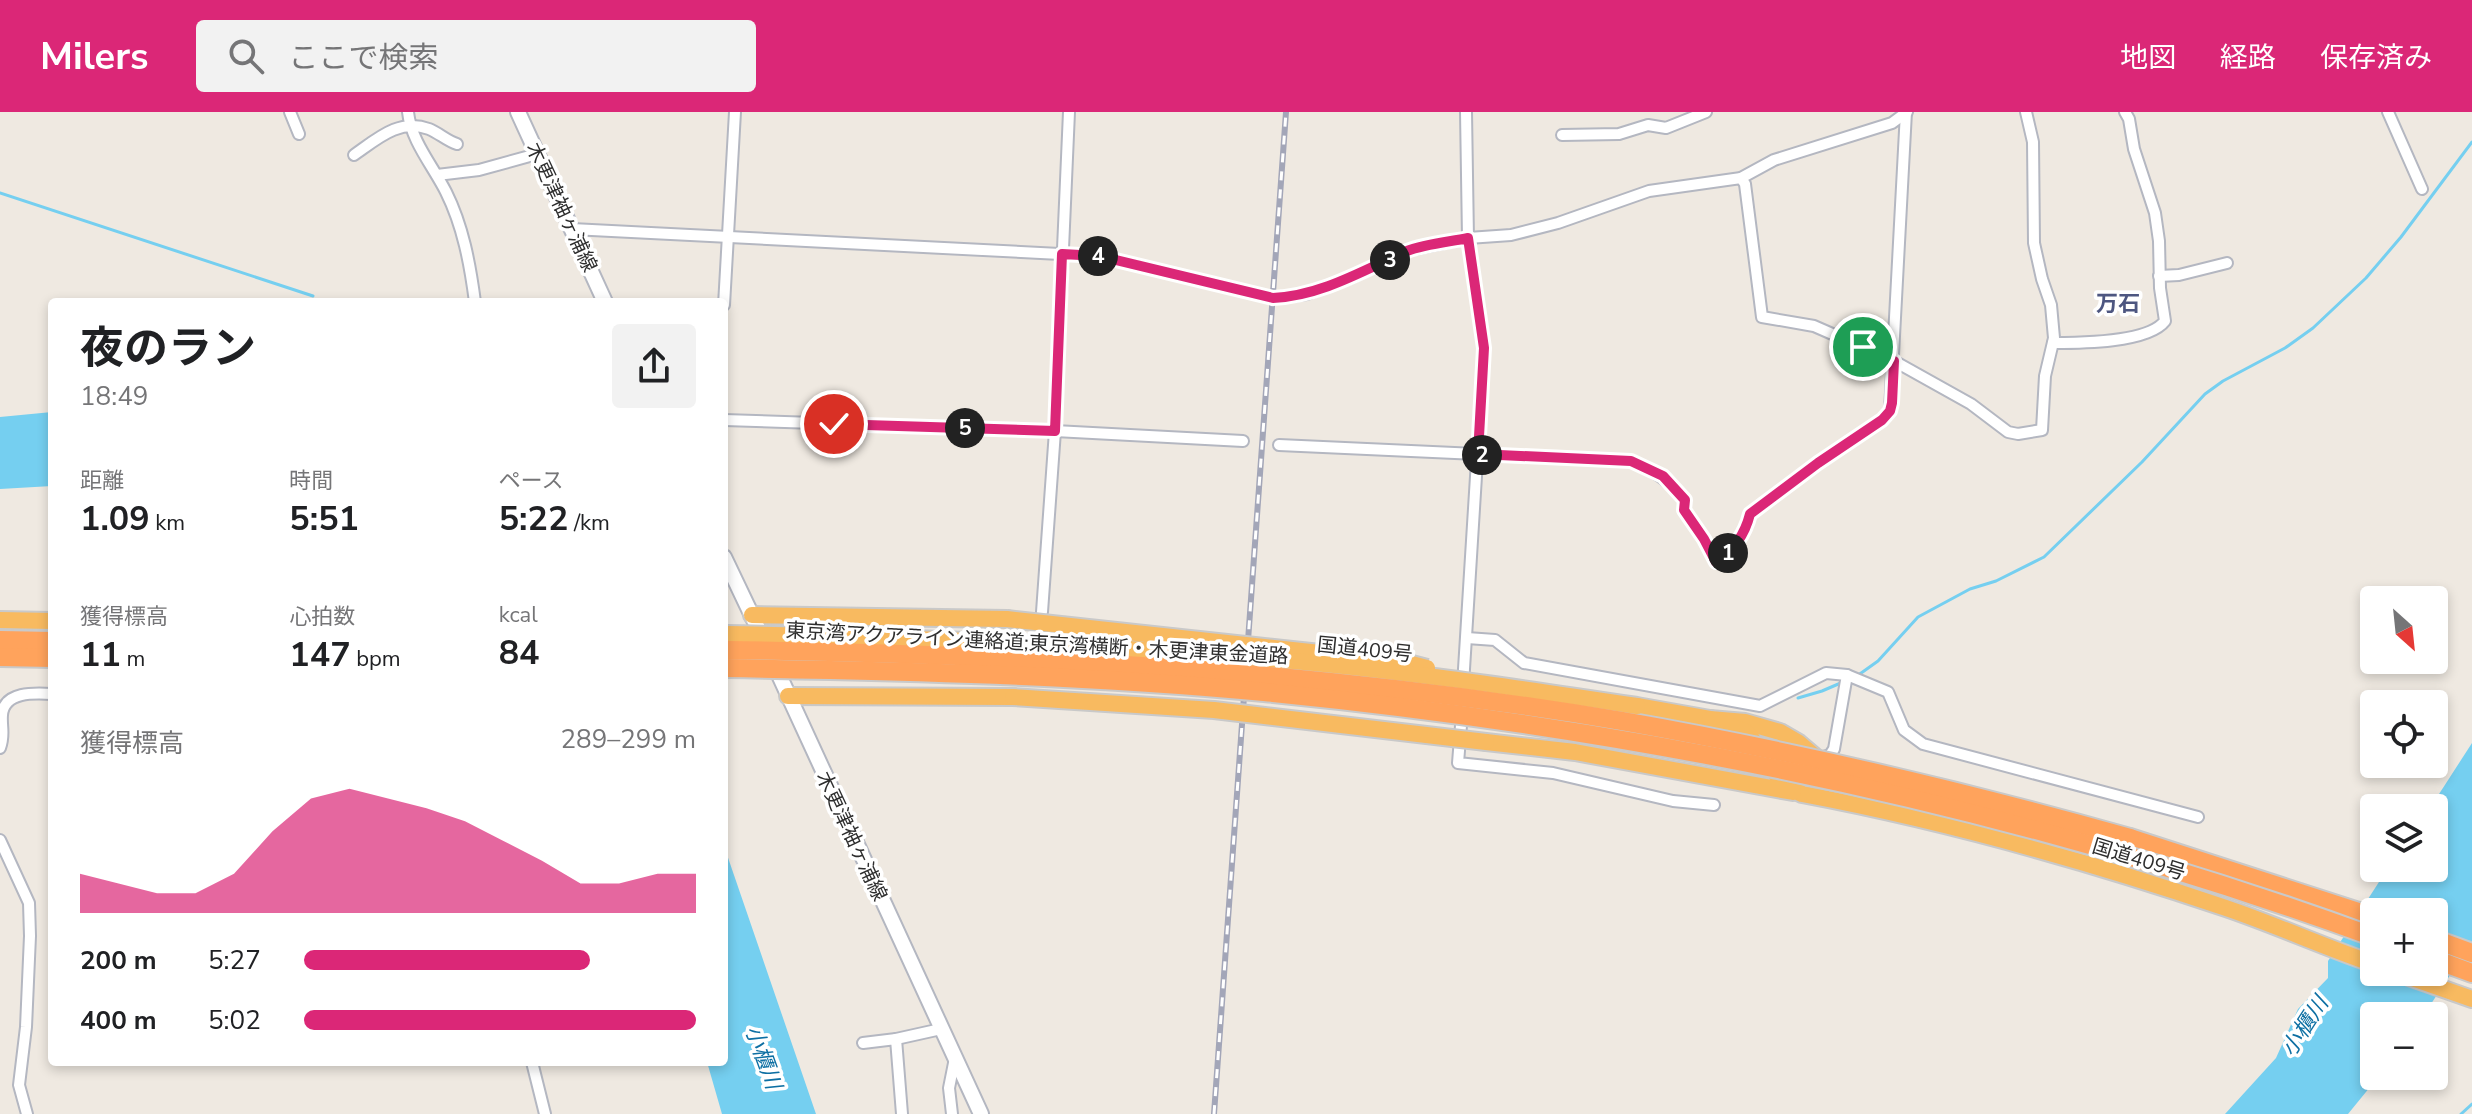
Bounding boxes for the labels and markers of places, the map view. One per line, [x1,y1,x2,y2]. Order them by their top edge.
pin: 4 [1078,236,1118,276]
pin: 3 [1370,240,1410,280]
pin [1829,313,1897,381]
pin [800,390,868,458]
pin: 5 [945,408,985,448]
pin: 2 [1462,435,1502,475]
pin: 1 [1708,533,1748,573]

